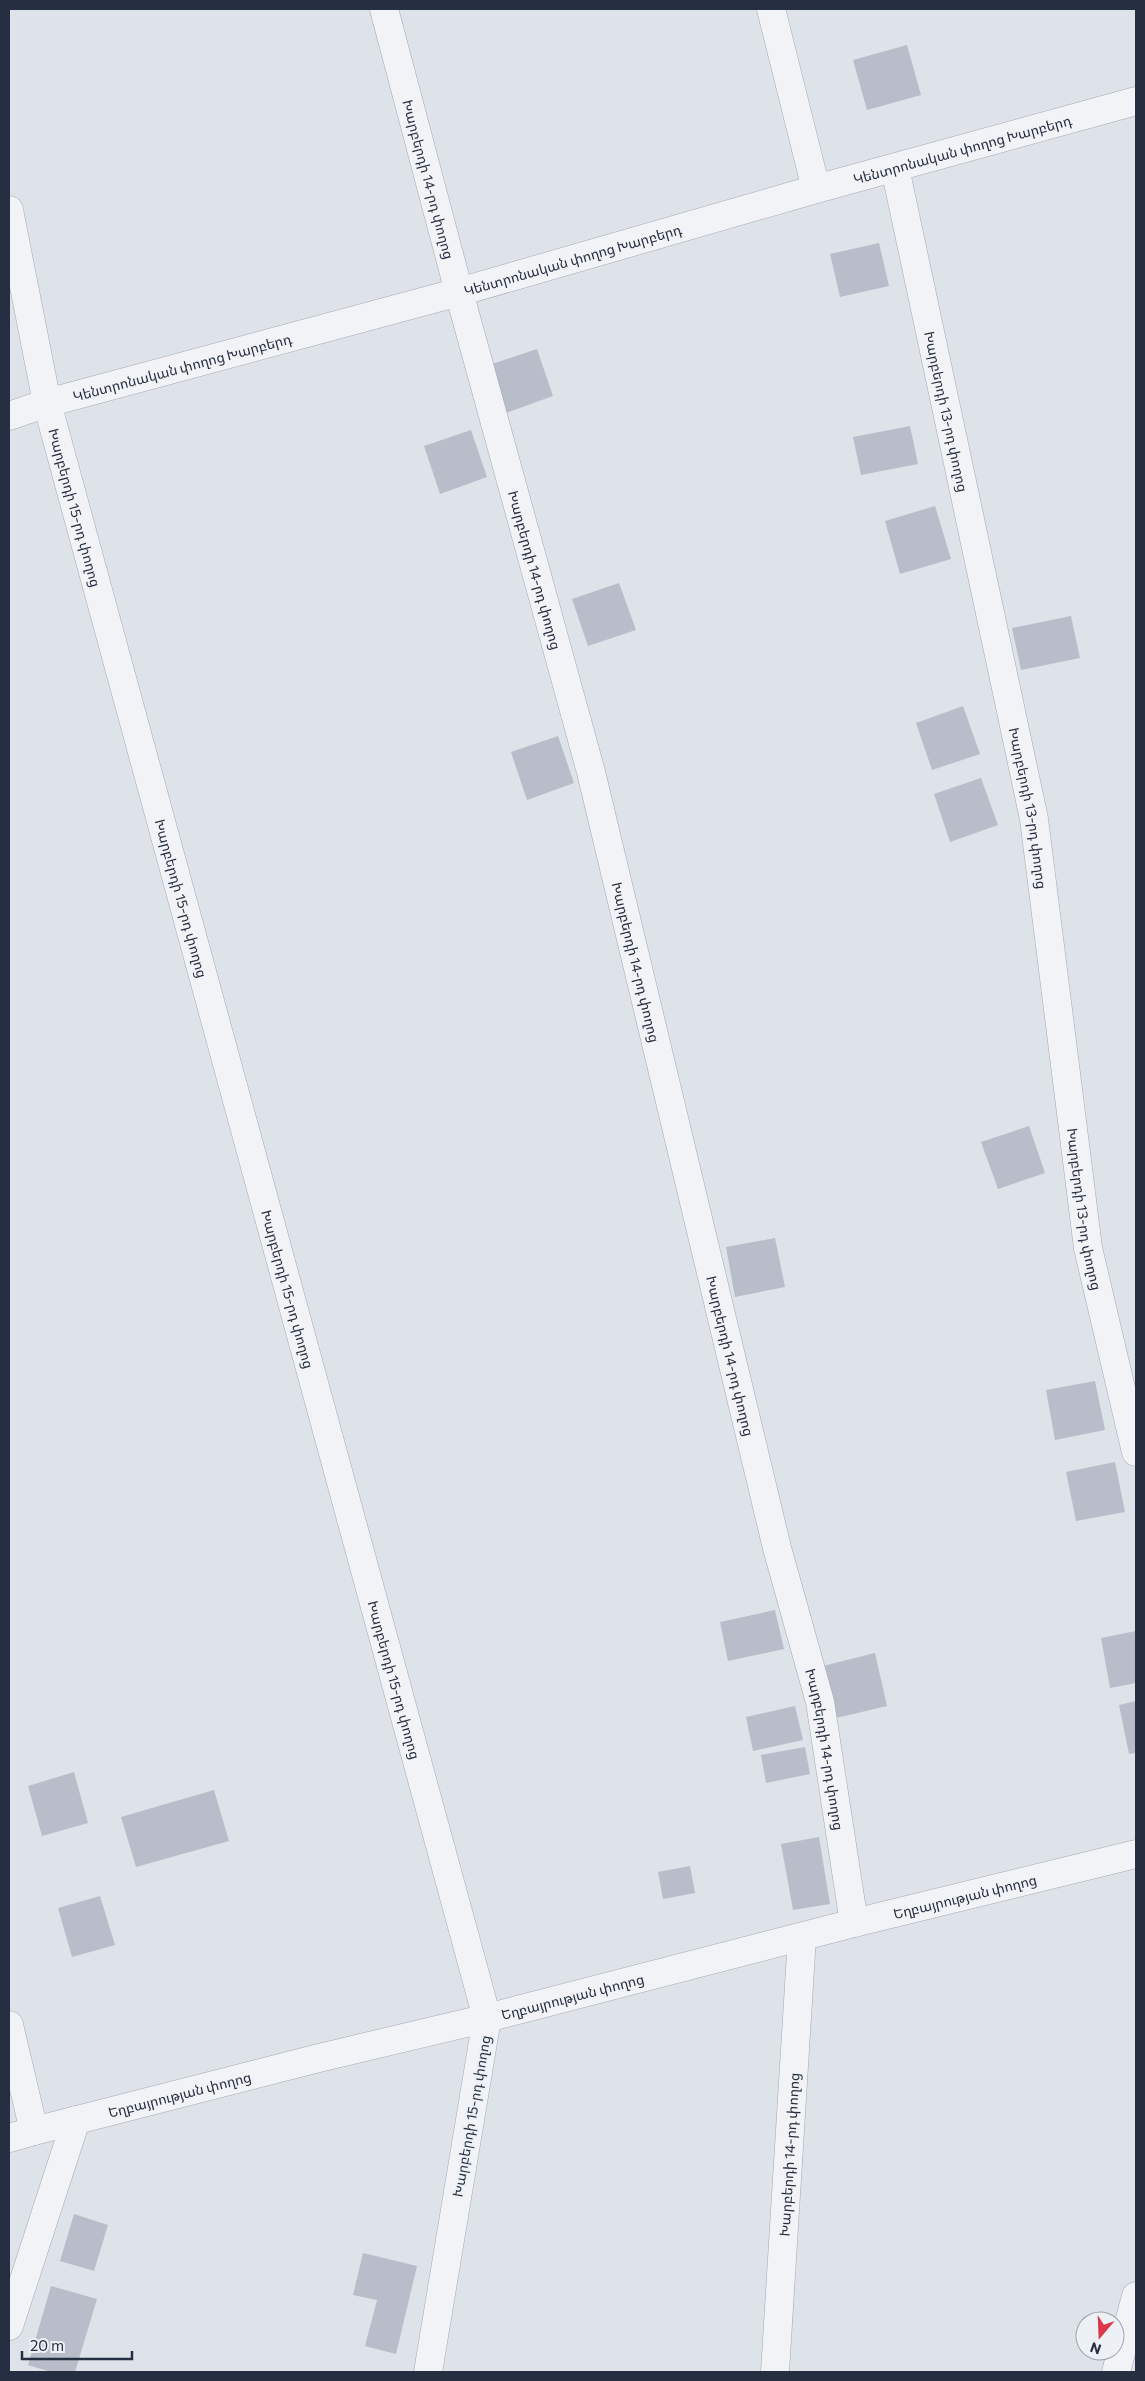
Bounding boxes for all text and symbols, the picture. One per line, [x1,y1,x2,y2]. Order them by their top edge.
street label: Խարբերդի 14-րդ փողոց [400,97,458,261]
street label: Կենտրոնական փողոց Խարբերդ [851,111,1073,187]
street label: Կենտրոնական փողոց Խարբերդ [462,220,683,299]
street label: Կենտրոնական փողոց Խարբերդ [71,329,293,404]
street label: Խարբերդի 13-րդ փողոց [922,330,972,493]
street label: Խարբերդի 15-րդ փողոց [46,426,105,589]
street label: Խարբերդի 14-րդ փողոց [505,488,565,651]
street label: Խարբերդի 13-րդ փողոց [1006,726,1051,890]
street label: Խարբերդի 15-րդ փողոց [152,817,212,980]
street label: Խարբերդի 14-րդ փողոց [609,880,664,1044]
street label: Խարբերդի 13-րդ փողոց [1064,1127,1106,1292]
street label: Խարբերդի 15-րդ փողոց [259,1208,318,1370]
street label: Խարբերդի 14-րդ փողոց [704,1274,758,1438]
street label: Խարբերդի 15-րդ փողոց [365,1598,425,1761]
street label: Խարբերդի 14-րդ փողոց [802,1666,848,1832]
street label: Եղբայրության փողոց [891,1870,1038,1922]
street label: Եղբայրության փողոց [499,1969,646,2023]
street label: Խարբերդի 15-րդ փողոց [448,2034,494,2198]
street label: Եղբայրության փողոց [106,2067,253,2120]
street label: Խարբերդի 14-րդ փողոց [775,2072,802,2237]
north arrow [1075,2311,1125,2361]
scale bar [22,2328,132,2360]
text: 20 m [30,2336,64,2354]
text: N [1088,2339,1103,2359]

